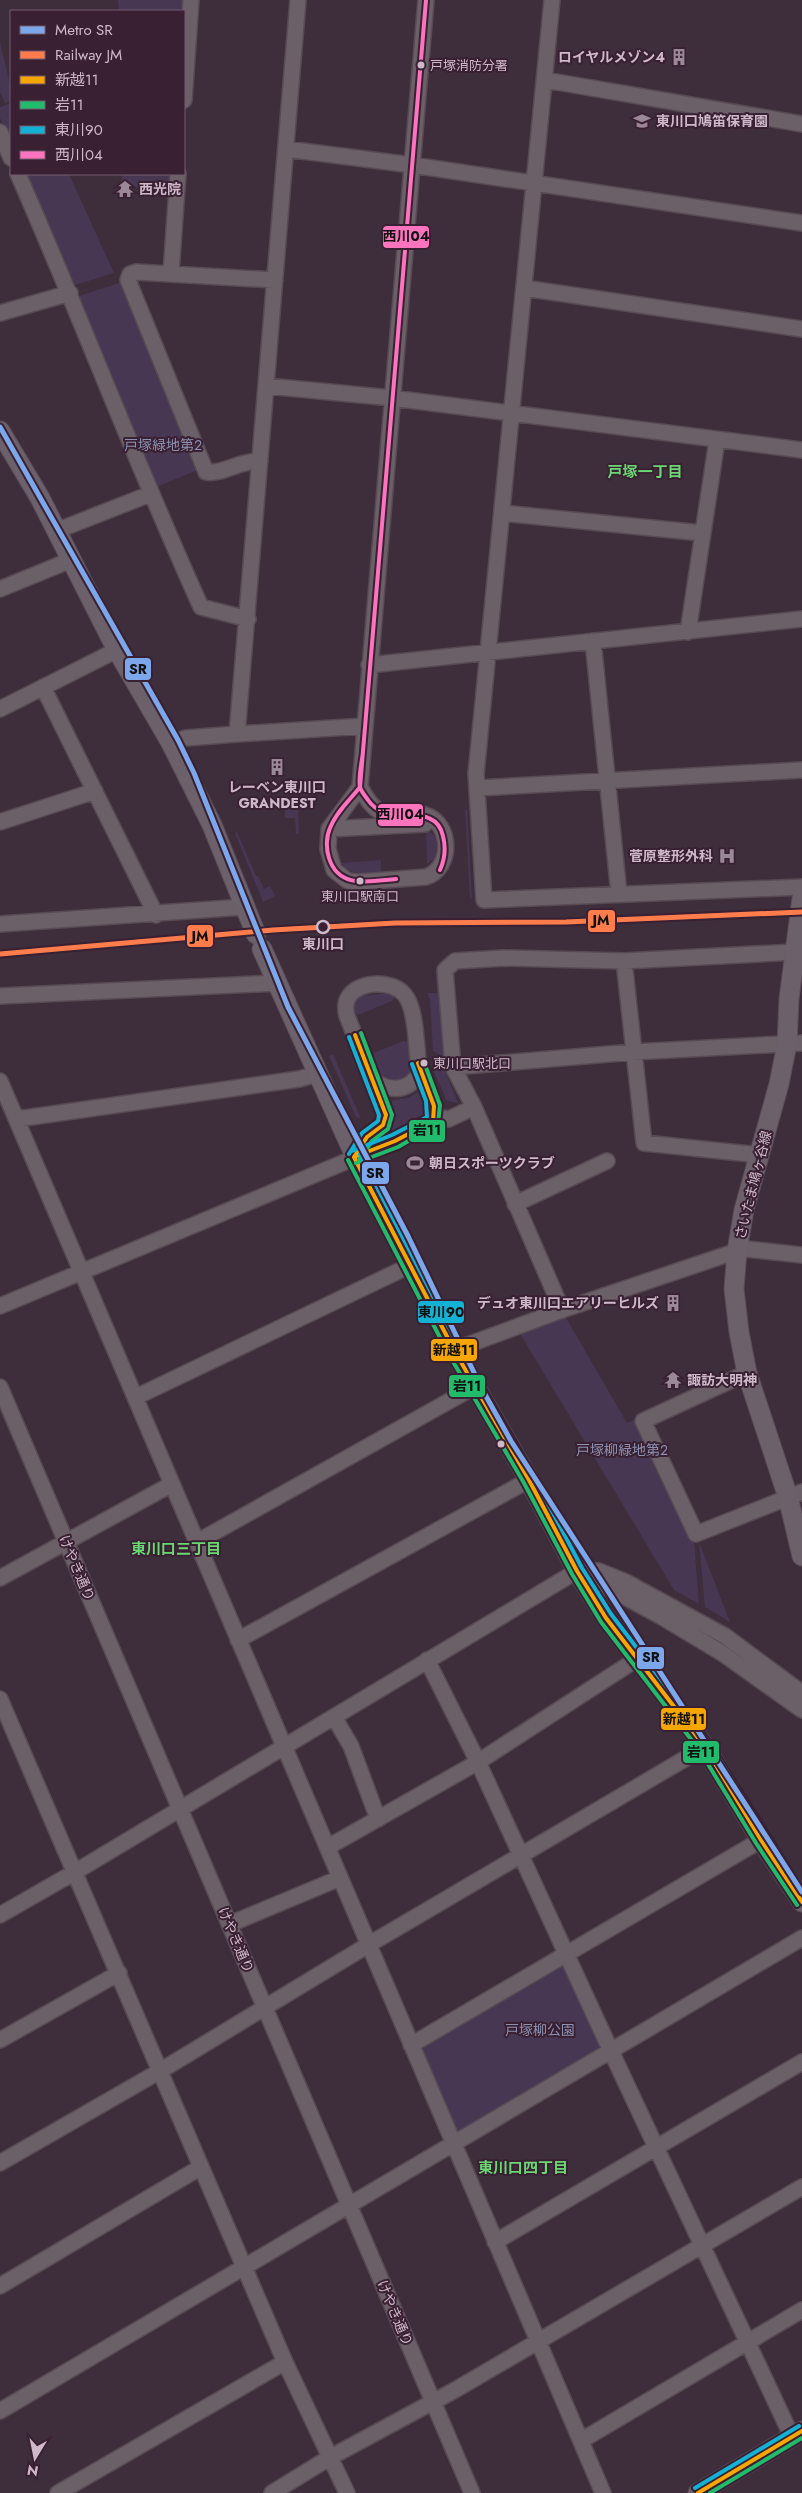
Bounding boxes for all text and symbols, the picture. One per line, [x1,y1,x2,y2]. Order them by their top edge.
legend [10,10,185,175]
text: Metro SR [55,19,113,41]
text: Railway JM [55,44,122,66]
place label: ロイヤルメゾン4 [558,47,665,67]
building icon: ロイヤルメゾン4 [669,47,689,67]
place label: 戸塚消防分署 [430,56,508,75]
marker: 戸塚消防分署 [416,60,426,70]
text: 新越11 [55,69,99,91]
text: 岩11 [55,94,84,116]
school or university icon: 東川口鳩笛保育園 [632,111,652,131]
place label: 東川口鳩笛保育園 [656,111,768,131]
text: 東川90 [55,119,103,141]
text: 西川04 [55,144,103,166]
temple icon: 西光院 [115,179,135,199]
place label: 西光院 [139,179,181,199]
line badge: 西川04 [382,225,430,249]
text: 西川04 [382,226,430,246]
park label: 戸塚緑地第２ [124,435,202,455]
district label: 戸塚一丁目 [607,461,683,483]
line badge: SR [124,657,152,681]
text: SR [129,659,147,679]
building icon: レーベン東川口 GRANDEST [267,757,287,777]
place label: レーベン東川口 GRANDEST [228,777,326,813]
line badge: 西川04 [377,803,424,827]
text: 西川04 [376,804,424,824]
place label: 菅原整形外科 [629,846,713,866]
hospital icon: 菅原整形外科 [717,846,737,866]
marker: 東川口駅南口 [355,876,365,886]
place label: 東川口駅南口 [321,887,399,906]
line badge: JM [587,909,616,933]
text: JM [589,910,610,930]
marker: 東川口 [316,920,330,934]
line badge: JM [186,924,214,948]
text: JM [188,926,209,946]
place label: 東川口 [302,934,344,954]
place label: 東川口駅北口 [433,1054,511,1073]
marker: 東川口駅北口 [419,1058,429,1068]
line badge: 岩11 [408,1119,446,1143]
text: 岩11 [413,1120,441,1140]
street label: さいたま鳩ヶ谷線 [730,1128,776,1242]
sports icon: 朝日スポーツクラブ [405,1153,425,1173]
place label: 朝日スポーツクラブ [429,1153,555,1173]
line badge: SR [361,1161,390,1185]
text: SR [366,1163,384,1183]
place label: デュオ東川口エアリーヒルズ [477,1293,659,1313]
building icon: デュオ東川口エアリーヒルズ [663,1293,683,1313]
line badge: 東川90 [417,1300,465,1324]
text: 東川90 [418,1302,464,1322]
line badge: 新越11 [430,1338,478,1362]
text: 新越11 [433,1340,475,1360]
temple icon: 諏訪大明神 [663,1370,683,1390]
place label: 諏訪大明神 [687,1370,757,1390]
line badge: 岩11 [448,1374,486,1398]
text: 岩11 [453,1376,481,1396]
unlabelled marker [496,1439,506,1449]
park label: 戸塚柳緑地第2 [576,1440,668,1460]
street label: けやき通り [54,1532,100,1604]
district label: 東川口三丁目 [131,1538,221,1560]
line badge: SR [636,1646,665,1670]
text: SR [642,1647,660,1667]
line badge: 新越11 [660,1707,707,1731]
text: 新越11 [663,1709,705,1729]
line badge: 岩11 [682,1740,720,1764]
text: 岩11 [687,1742,715,1762]
street label: けやき通り [213,1904,259,1976]
park label: 戸塚柳公園 [505,2020,575,2040]
district label: 東川口四丁目 [478,2157,568,2179]
street label: けやき通り [372,2277,418,2349]
north arrow [10,2433,60,2483]
text: N [26,2460,40,2482]

